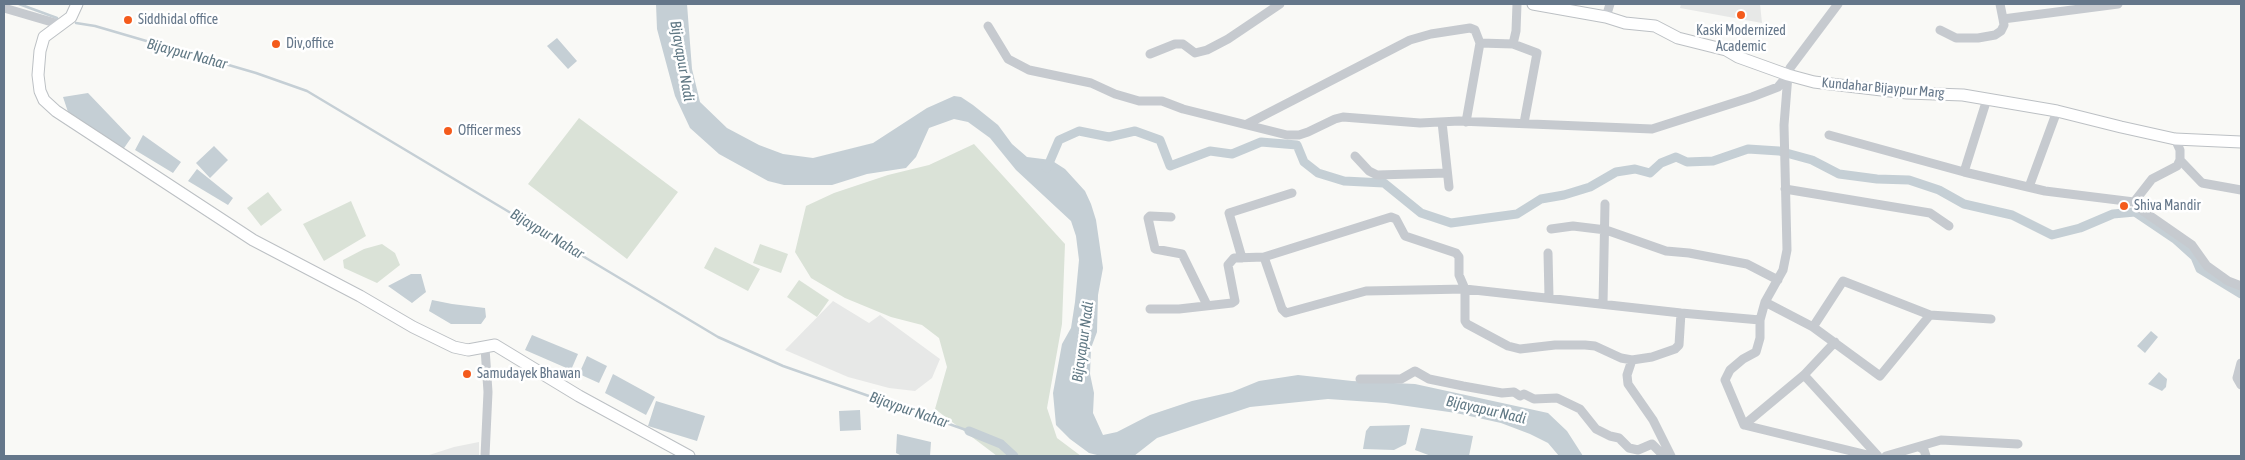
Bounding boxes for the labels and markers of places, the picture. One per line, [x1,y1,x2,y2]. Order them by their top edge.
marker: Kaski Modernized Academic [1735,9,1747,21]
place label: Siddhidal office [138,12,218,28]
marker: Siddhidal office [122,14,134,26]
place label: Kaski Modernized Academic [1696,23,1786,56]
place label: Div,office [286,36,334,52]
marker: Div,office [270,38,282,50]
place label: Officer mess [458,123,521,139]
marker: Officer mess [442,125,454,137]
place label: Shiva Mandir [2134,198,2201,214]
marker: Shiva Mandir [2118,200,2130,212]
place label: Samudayek Bhawan [477,366,581,382]
marker: Samudayek Bhawan [461,368,473,380]

